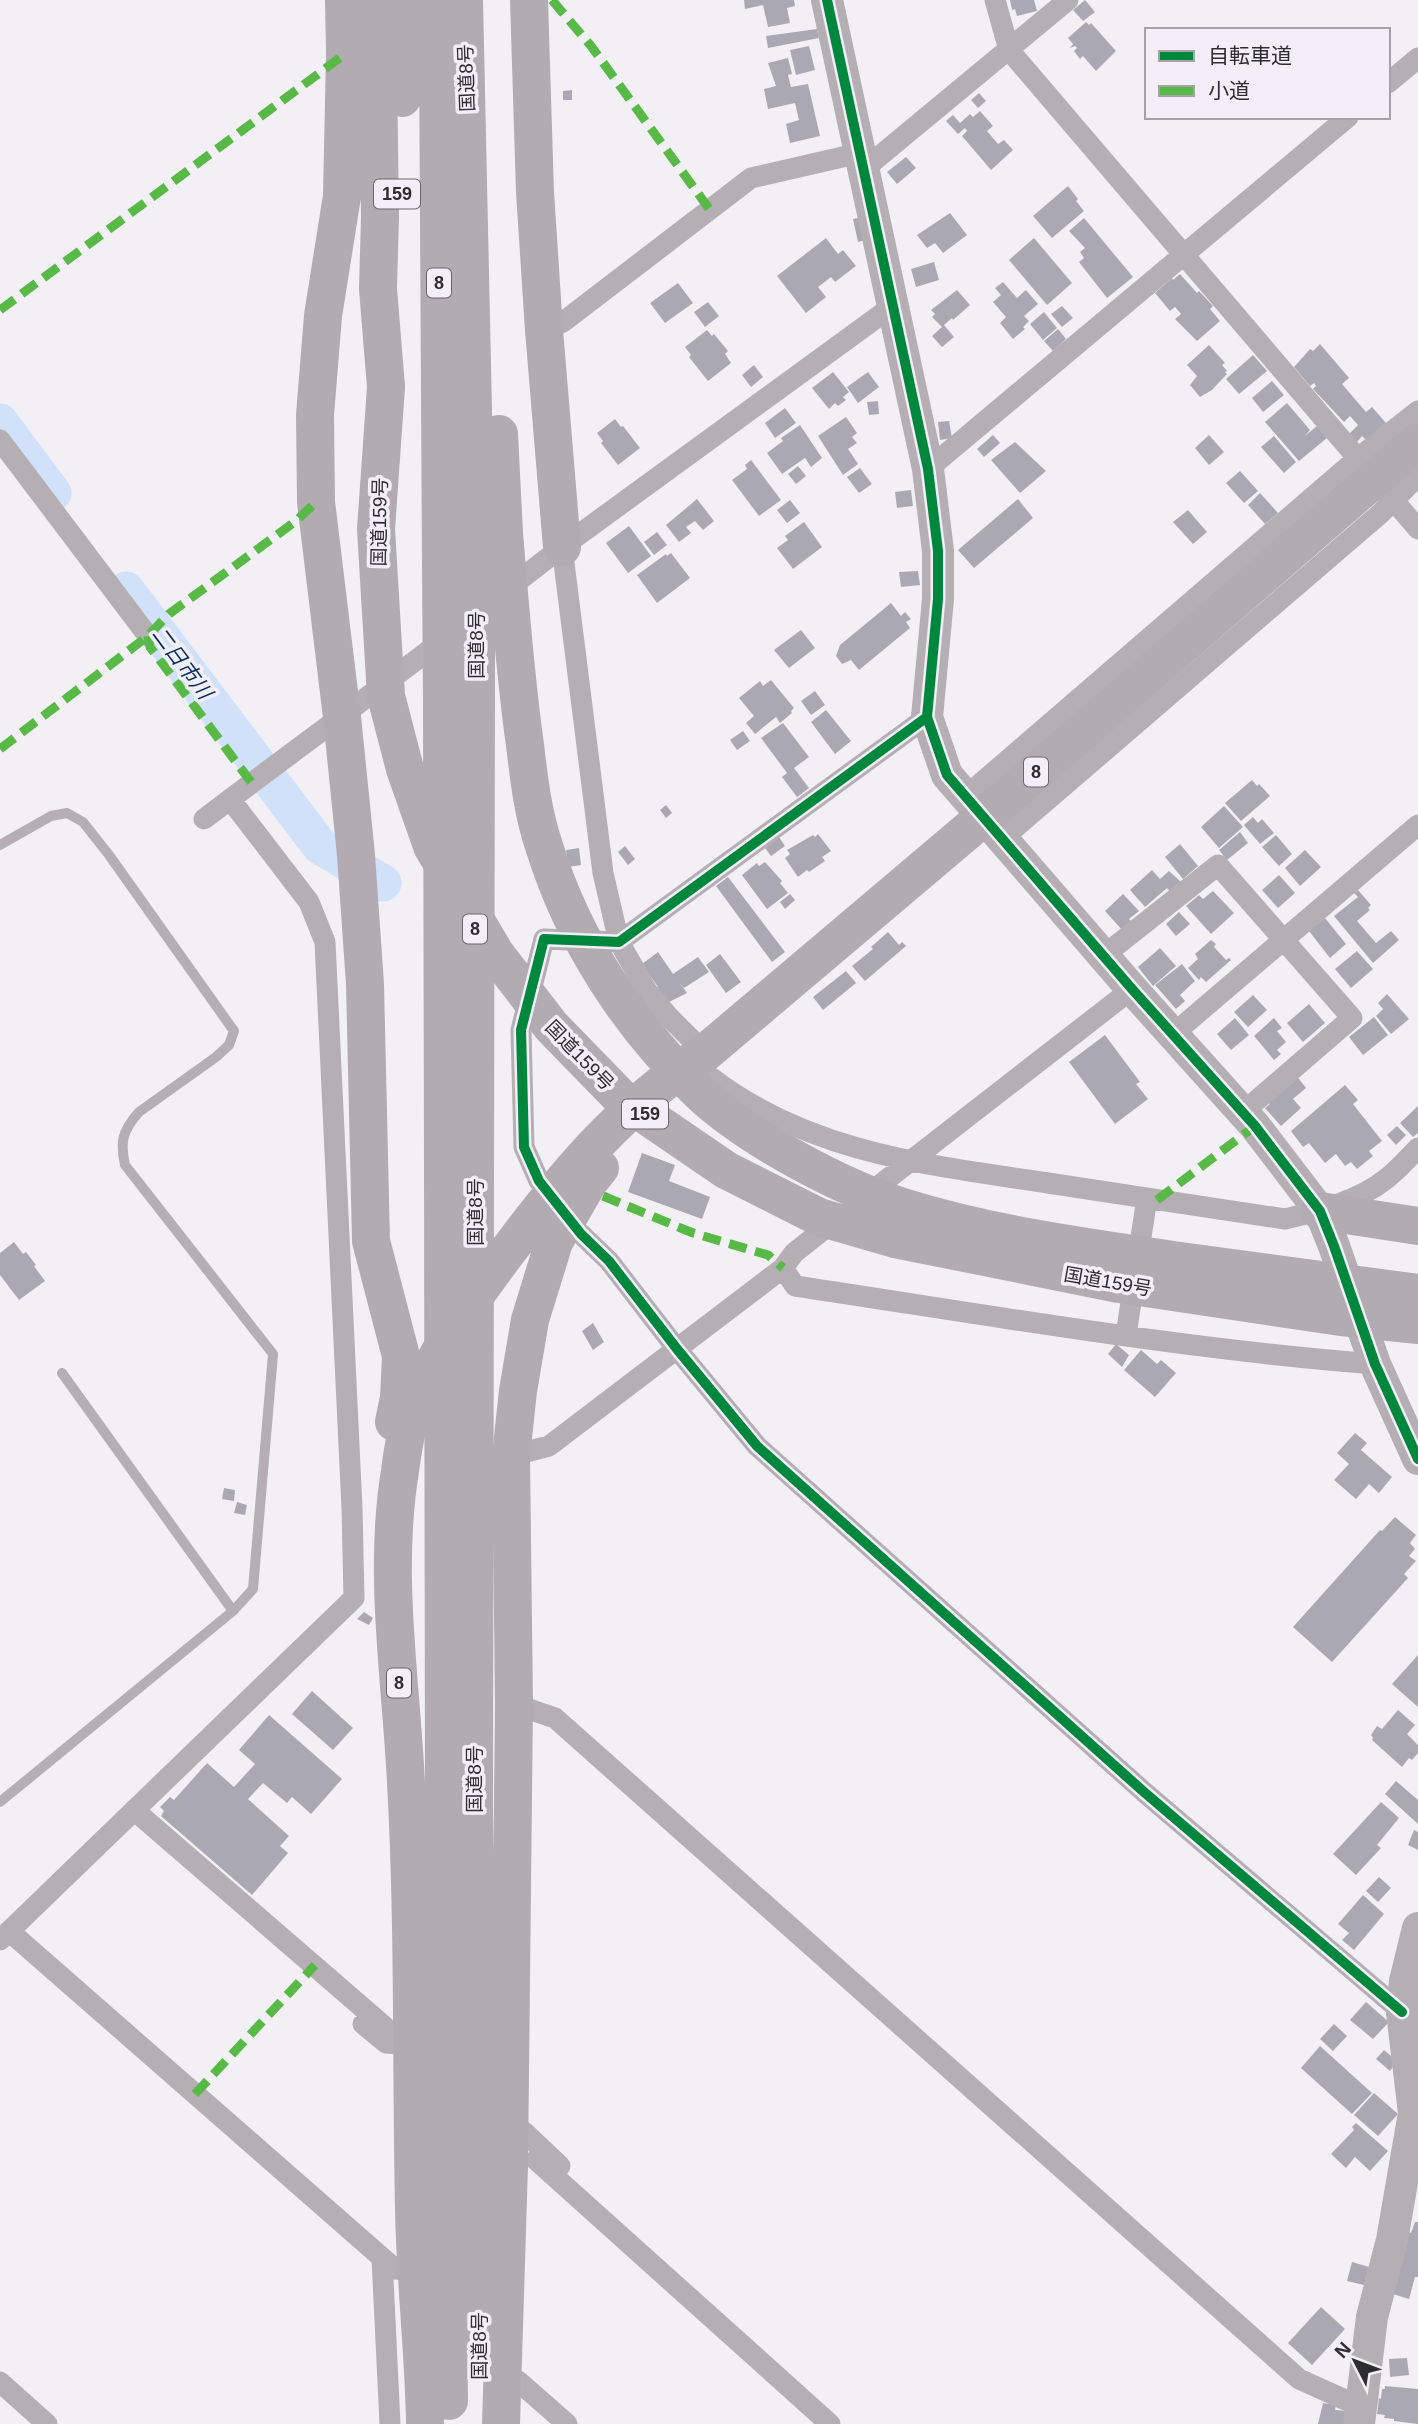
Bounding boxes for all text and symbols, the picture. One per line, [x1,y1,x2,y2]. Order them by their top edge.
legend [1145,28,1390,119]
street label: 国道8号 [455,44,478,112]
text: 自転車道 [1208,44,1292,67]
text: 小道 [1208,79,1250,102]
road number: 159 [374,180,420,209]
road number: 8 [427,268,451,298]
street label: 国道159号 [368,477,391,567]
street label: 国道8号 [466,611,487,679]
water label: 二日市川 [148,622,218,705]
road number: 8 [1024,758,1048,786]
road number: 8 [463,914,487,944]
street label: 国道159号 [541,1016,618,1095]
road number: 159 [622,1100,668,1128]
street label: 国道8号 [465,1178,486,1246]
street label: 国道159号 [1062,1263,1153,1300]
road number: 8 [387,1668,411,1698]
street label: 国道8号 [464,1745,485,1813]
street label: 国道8号 [469,2312,490,2380]
north arrow [1320,2326,1390,2396]
text: N [1330,2338,1355,2362]

